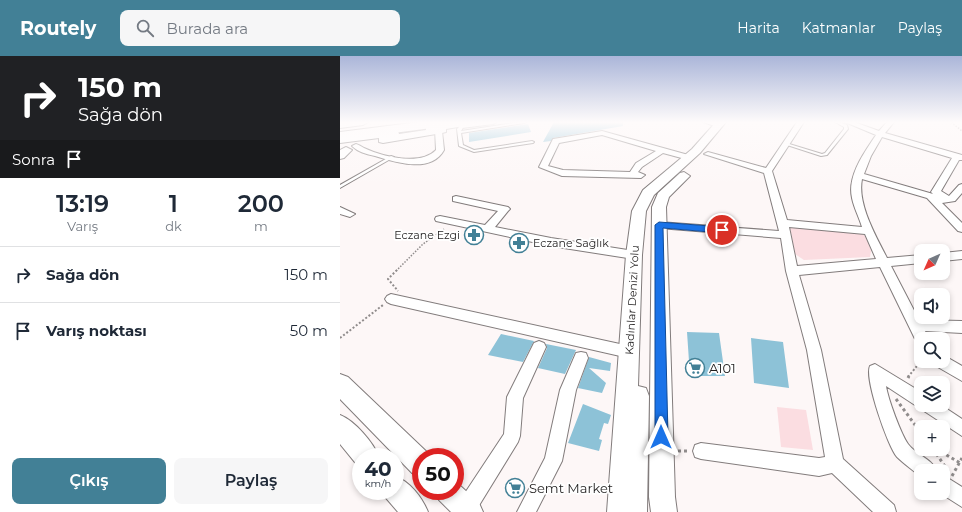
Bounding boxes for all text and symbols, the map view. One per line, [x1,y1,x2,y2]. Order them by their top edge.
search box [120,10,400,46]
text: Routely [20,17,96,40]
icon: search [134,17,156,39]
text: Burada ara [166,19,248,38]
text: Harita [737,19,780,37]
text: Katmanlar [802,19,876,37]
text: Paylaş [898,19,942,37]
text: 150 m [78,70,162,104]
icon: right [12,72,64,124]
text: Sağa dön [78,104,163,126]
icon: arrive [63,148,85,170]
text: Sonra [12,150,55,169]
text: 13:19 [56,189,109,218]
text: 1 [169,189,178,218]
text: 200 [238,189,284,218]
pin [705,213,739,247]
text: Varış [67,218,98,234]
text: dk [165,218,182,234]
text: m [254,218,268,234]
icon: arrive [711,219,733,241]
pharmacy icon: Eczane Ezgi [463,224,485,246]
place label: Eczane Ezgi [394,228,460,242]
pharmacy icon: Eczane Sağlık [508,232,530,254]
place label: Eczane Sağlık [533,236,609,250]
north arrow [914,244,950,280]
map controls [914,244,950,500]
street label: Kadınlar Denizi Yolu [622,245,642,355]
icon: right [12,264,34,286]
text: Sağa dön [46,265,119,284]
text: 150 m [284,265,328,284]
button: sound [914,288,950,324]
icon: arrive [12,320,34,342]
text: Varış noktası [46,321,147,340]
text: 50 m [290,321,328,340]
button: search [914,332,950,368]
supermarket icon: A101 [684,357,706,379]
place label: A101 [709,360,736,376]
button: layers [914,376,950,412]
position arrow [640,416,682,458]
button: + [914,420,950,456]
speed limit sign: 50 [412,448,464,500]
text: 40 [364,457,392,481]
button: Çıkış [12,458,166,504]
button: Paylaş [174,458,328,504]
button: − [914,464,950,500]
text: km/h [365,477,391,490]
supermarket icon: Semt Market [504,477,526,499]
place label: Semt Market [529,480,613,496]

